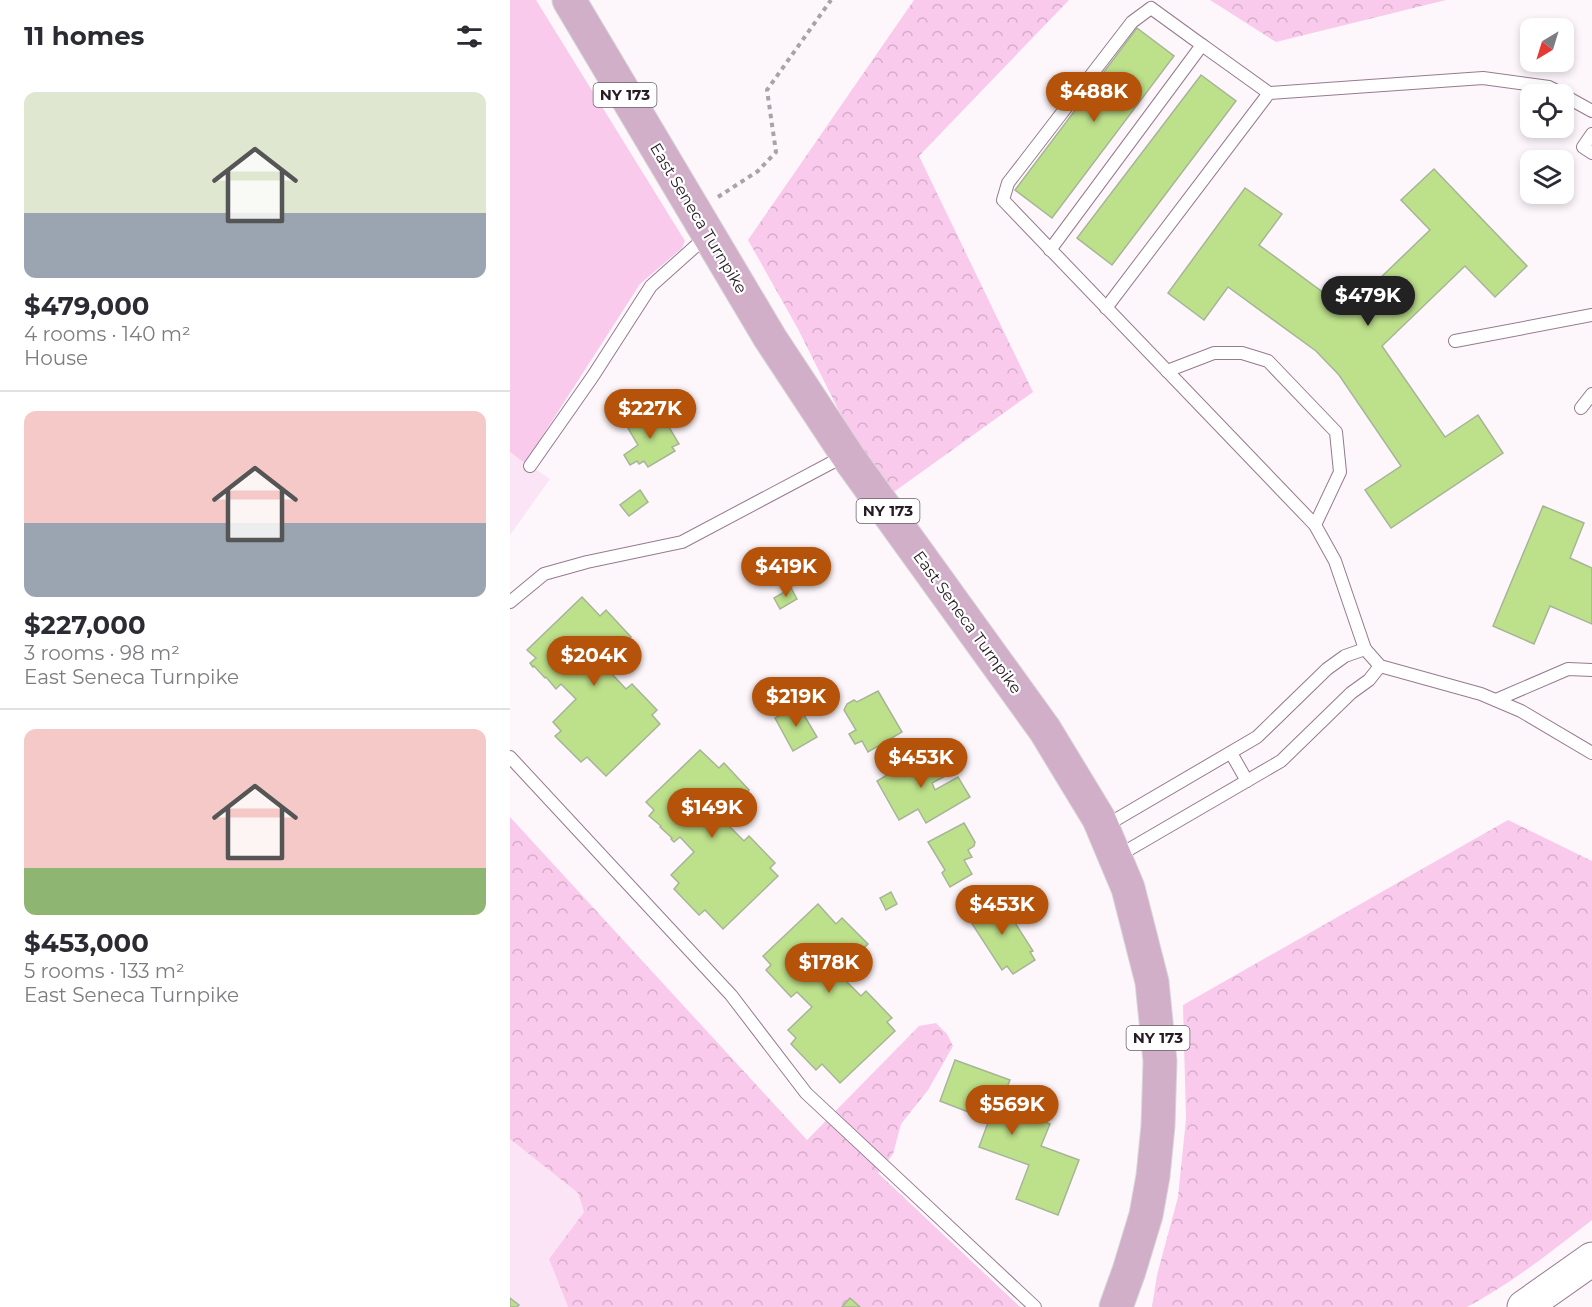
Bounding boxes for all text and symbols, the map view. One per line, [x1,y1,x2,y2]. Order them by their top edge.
north arrow [1520,18,1574,72]
map controls [1520,18,1574,204]
text: 11 homes [24,20,144,52]
icon: filters [453,20,486,53]
pin: $488K [1052,72,1136,123]
text: $488K [1060,79,1128,103]
road number: NY 173 [594,83,656,107]
button: locate [1520,84,1574,138]
icon: home [201,131,309,239]
street label: East Seneca Turnpike [646,140,751,297]
button: layers [1520,150,1574,204]
pin: $479K [1326,276,1410,327]
text: $479K [1335,283,1401,307]
text: $479,000 [24,290,149,322]
text: 4 rooms · 140 m² [24,322,191,346]
text: House [24,346,88,370]
pin: $227K [608,389,692,440]
text: $227K [618,396,682,420]
icon: home [201,450,309,558]
road number: NY 173 [856,499,920,523]
pin: $419K [744,547,828,598]
street label: East Seneca Turnpike [909,547,1026,697]
text: $419K [755,554,817,578]
text: $227,000 [24,609,146,641]
pin: $204K [552,636,636,687]
text: 3 rooms · 98 m² [24,641,180,665]
text: $204K [561,643,627,667]
text: East Seneca Turnpike [24,665,239,689]
pin: $219K [754,677,838,728]
text: $219K [766,684,826,708]
pin: $453K [879,738,963,789]
text: $453K [888,745,954,769]
icon: home [201,768,309,876]
pin: $149K [670,788,754,839]
text: $149K [681,795,743,819]
pin: $453K [960,885,1044,936]
text: $453K [969,892,1035,916]
text: $453,000 [24,927,149,959]
pin: $178K [787,943,871,994]
text: $178K [799,950,859,974]
text: 5 rooms · 133 m² [24,959,185,983]
text: East Seneca Turnpike [24,983,239,1007]
road number: NY 173 [1126,1026,1190,1050]
pin: $569K [970,1085,1054,1136]
text: $569K [980,1092,1044,1116]

